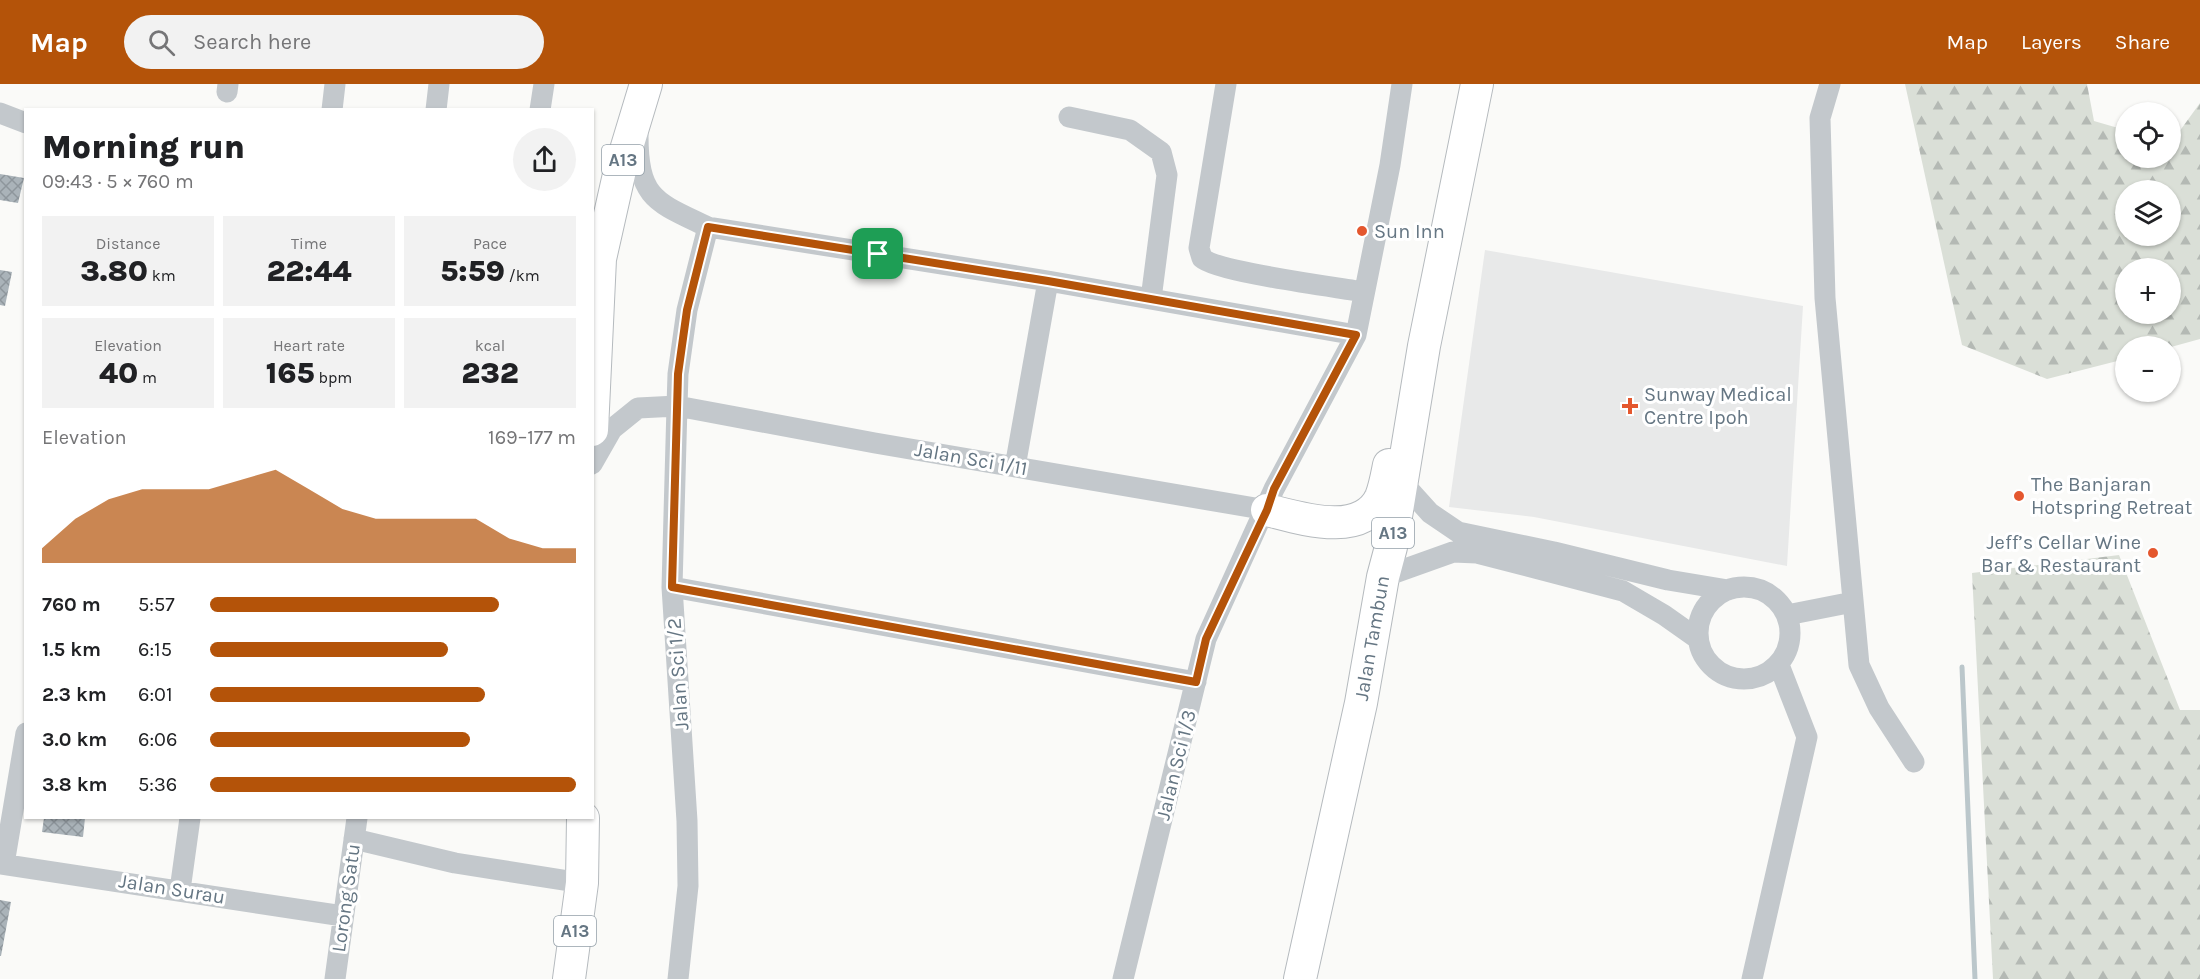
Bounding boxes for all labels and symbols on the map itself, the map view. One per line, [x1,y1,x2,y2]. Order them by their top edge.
road number: A13 [602,145,644,175]
place label: Sun Inn [1374,220,1445,243]
marker: Sun Inn [1355,224,1369,238]
pin [852,228,903,279]
place label: Sunway Medical Centre Ipoh [1644,383,1792,429]
marker: Sunway Medical Centre Ipoh [1621,397,1639,415]
street label: Jalan Sci 1/11 [913,438,1029,480]
place label: The Banjaran Hotspring Retreat [2031,473,2193,519]
marker: The Banjaran Hotspring Retreat [2012,489,2026,503]
road number: A13 [1372,518,1414,548]
place label: Jeff’s Cellar Wine Bar & Restaurant [1981,531,2141,577]
marker: Jeff’s Cellar Wine Bar & Restaurant [2146,546,2160,560]
street label: Jalan Tambun [1350,574,1394,702]
street label: Jalan Sci 1/2 [663,617,693,731]
street label: Jalan Sci 1/3 [1151,708,1201,822]
street label: Lorong Satu [327,842,365,954]
street label: Jalan Surau [117,869,227,909]
road number: A13 [554,916,596,946]

